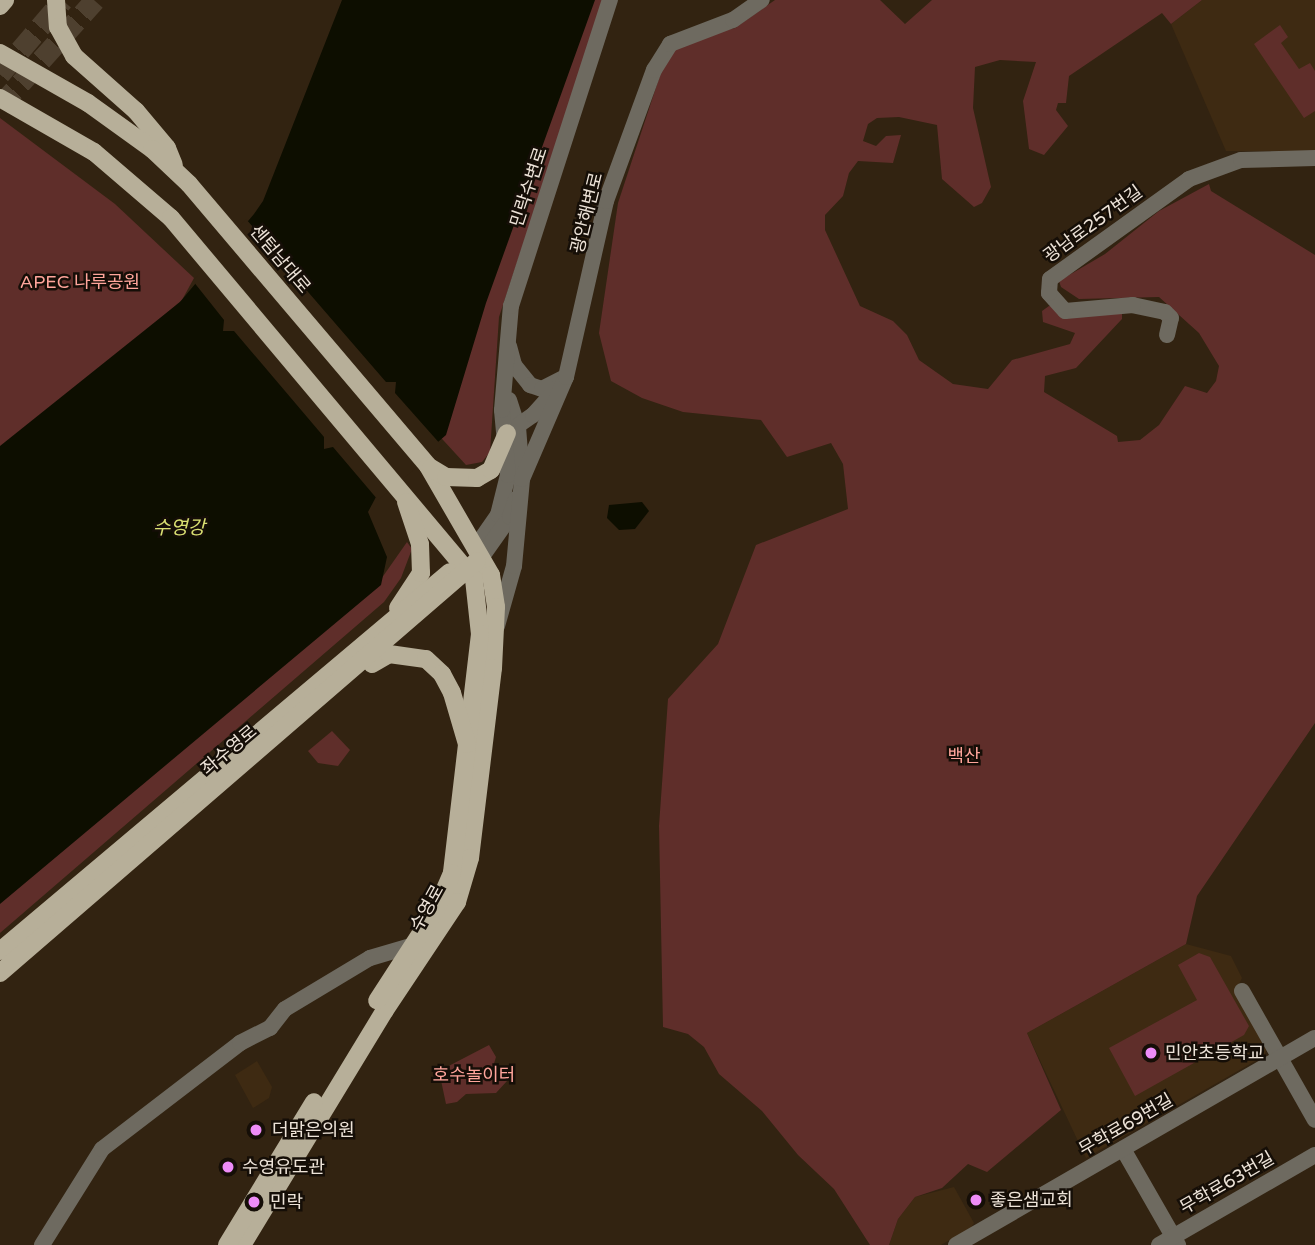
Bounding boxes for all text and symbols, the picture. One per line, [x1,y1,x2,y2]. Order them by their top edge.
street label: 민락수변로 [506,144,552,230]
street label: 광안해변로 [567,170,607,256]
street label: 광남로257번길 [1039,181,1147,267]
street label: 센텀남대로 [245,220,315,298]
park label: APEC 나루공원 [20,271,140,293]
water label: 수영강 [153,518,205,540]
street label: 좌수영로 [197,720,261,780]
park label: 백산 [947,745,981,767]
street label: 수영로 [406,881,448,935]
place label: 민안초등학교 [1165,1042,1264,1064]
marker: 민안초등학교 [1143,1045,1159,1061]
park label: 호수놀이터 [433,1064,515,1086]
street label: 무학로69번길 [1075,1089,1177,1161]
place label: 더맑은의원 [272,1119,355,1141]
marker: 더맑은의원 [246,1120,266,1140]
street label: 무학로63번길 [1176,1147,1278,1219]
place label: 수영유도관 [242,1156,325,1178]
marker: 수영유도관 [220,1159,236,1175]
place label: 좋은샘교회 [990,1189,1073,1211]
place label: 민락 [270,1191,303,1213]
marker: 민락 [244,1192,264,1212]
marker: 좋은샘교회 [968,1192,984,1208]

